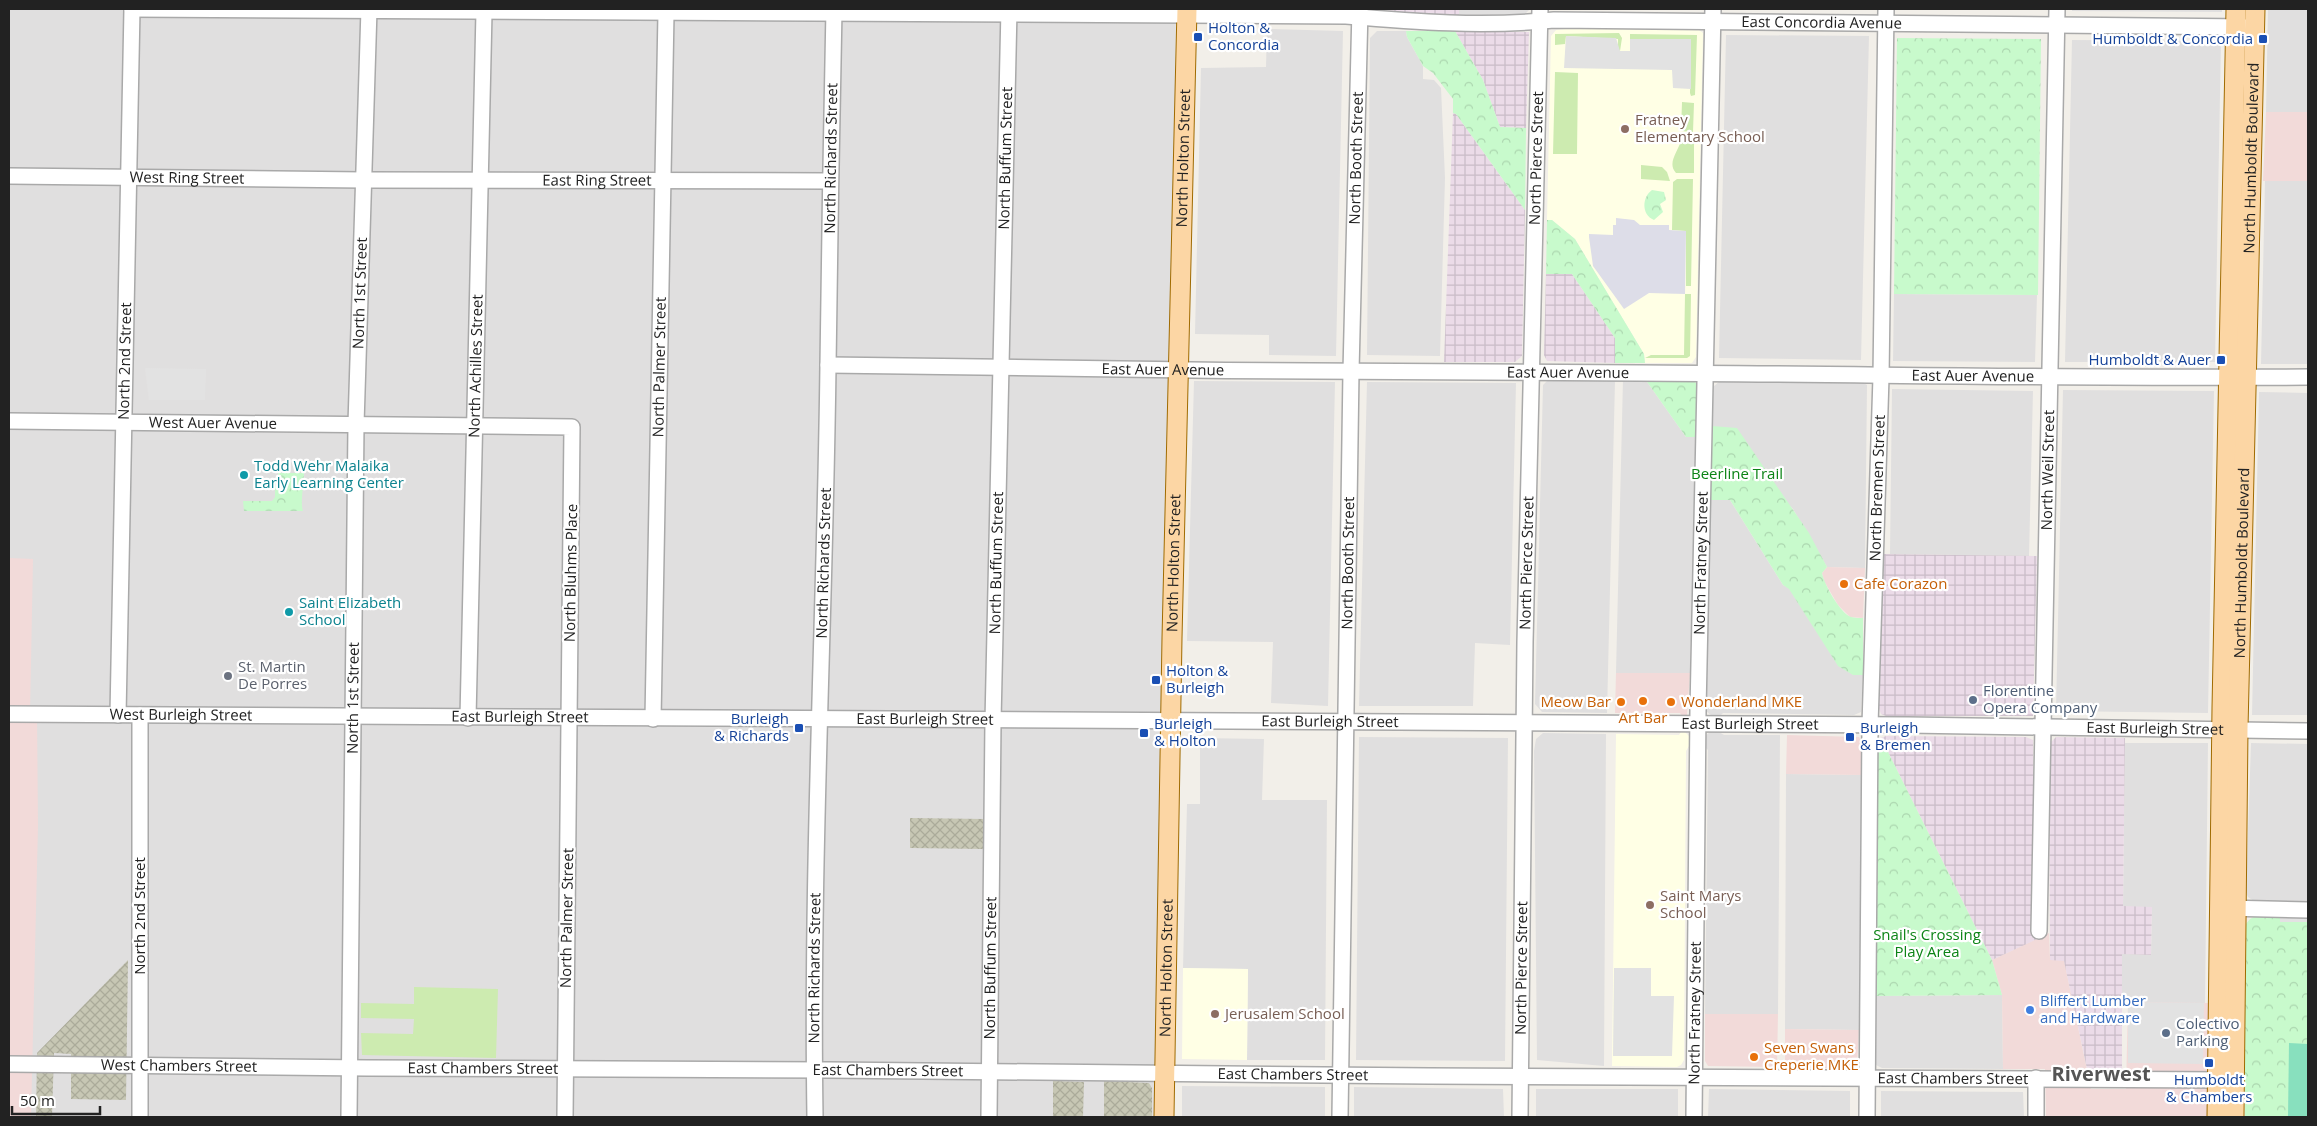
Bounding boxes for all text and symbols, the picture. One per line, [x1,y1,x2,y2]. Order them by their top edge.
street label: East Concordia Avenue [1741,11,1902,33]
place label: Holton & Concordia [1208,17,1279,54]
place label: Humboldt & Concordia [2092,28,2253,48]
marker: Holton & Concordia [1192,31,1204,43]
marker: Humboldt & Concordia [2257,33,2269,45]
street label: North Humboldt Boulevard [2238,62,2263,254]
street label: North Richards Street [819,83,841,234]
street label: North Buffum Street [993,86,1016,230]
street label: North Holton Street [1171,89,1194,228]
street label: North Booth Street [1344,91,1367,225]
street label: North Pierce Street [1524,91,1547,225]
place label: Fratney Elementary School [1635,109,1765,146]
marker: Fratney Elementary School [1619,123,1631,135]
street label: West Ring Street [129,166,245,188]
street label: East Ring Street [542,169,652,190]
street label: North 1st Street [347,237,371,349]
street label: North Achilles Street [463,294,487,438]
street label: North Palmer Street [647,297,670,437]
street label: North 2nd Street [113,302,135,420]
place label: Humboldt & Auer [2088,349,2211,369]
marker: Humboldt & Auer [2215,354,2227,366]
street label: East Auer Avenue [1102,358,1224,379]
street label: East Auer Avenue [1507,361,1629,382]
street label: East Auer Avenue [1912,364,2034,386]
street label: North Weil Street [2036,410,2058,531]
street label: West Auer Avenue [149,411,277,433]
street label: North Bremen Street [1864,415,1889,562]
place label: Todd Wehr Malaika Early Learning Center [254,455,404,492]
park label: Beerline Trail [1691,463,1783,483]
street label: North Humboldt Boulevard [2229,467,2253,659]
marker: Todd Wehr Malaika Early Learning Center [238,469,250,481]
street label: North Richards Street [811,487,835,639]
street label: North Buffum Street [984,491,1007,635]
street label: North Fratney Street [1689,491,1712,635]
street label: North Holton Street [1161,494,1184,632]
street label: North Booth Street [1336,496,1358,630]
street label: North Pierce Street [1514,496,1537,630]
street label: North Bluhms Place [559,504,581,642]
place label: Cafe Corazon [1854,573,1947,593]
marker: Cafe Corazon [1838,578,1850,590]
place label: Saint Elizabeth School [299,592,401,629]
marker: Saint Elizabeth School [283,606,295,618]
street label: North 1st Street [342,642,363,754]
place label: St. Martin De Porres [238,656,307,693]
place label: Holton & Burleigh [1166,660,1228,697]
marker: St. Martin De Porres [222,670,234,682]
marker: Holton & Burleigh [1150,674,1162,686]
place label: Florentine Opera Company [1983,680,2098,717]
place label: Meow Bar [1540,691,1611,711]
place label: Wonderland MKE [1681,691,1802,711]
marker: Florentine Opera Company [1967,694,1979,706]
marker: Art Bar [1637,695,1649,707]
marker: Meow Bar [1615,696,1627,708]
marker: Wonderland MKE [1665,696,1677,708]
street label: West Burleigh Street [109,704,253,724]
street label: East Burleigh Street [451,706,589,726]
place label: Art Bar [1618,707,1668,727]
place label: Burleigh & Richards [714,708,789,745]
street label: East Burleigh Street [856,708,994,729]
street label: East Burleigh Street [1261,710,1399,731]
place label: Burleigh & Holton [1154,713,1216,750]
street label: East Burleigh Street [1681,713,1819,733]
place label: Burleigh & Bremen [1860,717,1931,754]
street label: East Burleigh Street [2086,717,2224,739]
marker: Burleigh & Richards [793,722,805,734]
marker: Burleigh & Holton [1138,727,1150,739]
marker: Burleigh & Bremen [1844,731,1856,743]
street label: North Palmer Street [555,848,577,988]
street label: North 2nd Street [129,857,149,975]
place label: Saint Marys School [1660,885,1741,922]
street label: North Richards Street [803,892,824,1044]
street label: North Buffum Street [979,896,1000,1040]
street label: North Holton Street [1154,899,1177,1037]
marker: Saint Marys School [1644,899,1656,911]
street label: North Pierce Street [1510,901,1531,1035]
park label: Snail's Crossing Play Area [1873,924,1981,961]
street label: North Fratney Street [1683,941,1705,1085]
place label: Bliffert Lumber and Hardware [2040,990,2146,1027]
place label: Jerusalem School [1223,1003,1345,1023]
marker: Bliffert Lumber and Hardware [2024,1004,2036,1016]
marker: Jerusalem School [1209,1008,1221,1020]
place label: Colectivo Parking [2176,1013,2240,1050]
marker: Colectivo Parking [2160,1027,2172,1039]
place label: Seven Swans Creperie MKE [1764,1037,1859,1074]
marker: Seven Swans Creperie MKE [1748,1051,1760,1063]
street label: West Chambers Street [101,1054,257,1076]
street label: East Chambers Street [408,1057,558,1078]
marker: Humboldt & Chambers [2203,1057,2215,1069]
street label: East Chambers Street [813,1059,963,1080]
district label: Riverwest [2051,1060,2151,1087]
street label: East Chambers Street [1217,1063,1368,1084]
street label: East Chambers Street [1877,1067,2028,1088]
place label: Humboldt & Chambers [2166,1069,2252,1106]
scale bar [12,1084,100,1116]
text: 50 m [20,1090,55,1110]

